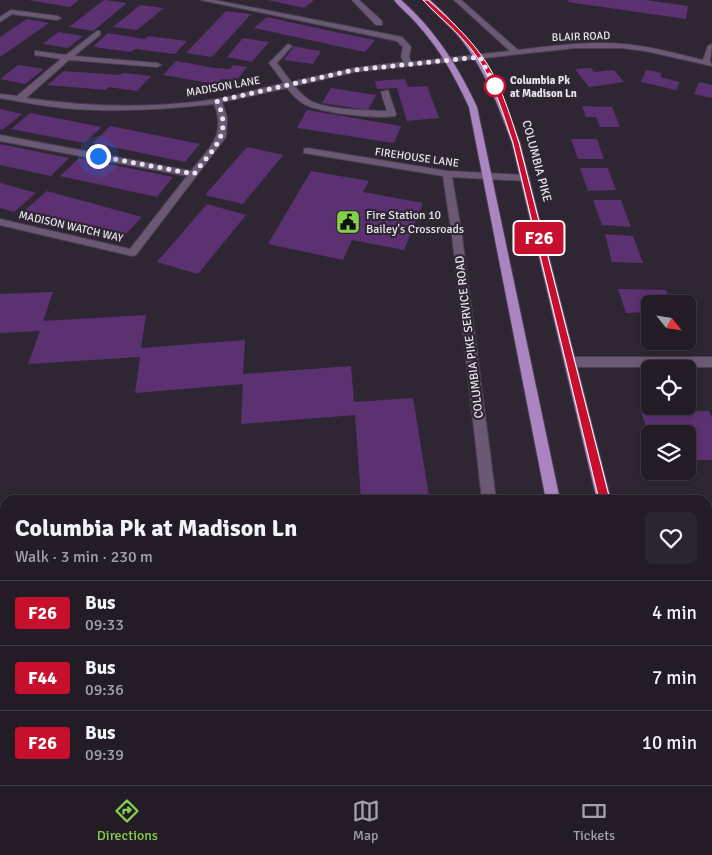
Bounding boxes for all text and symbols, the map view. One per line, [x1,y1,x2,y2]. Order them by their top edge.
street label: BLAIR ROAD [551,29,611,44]
street label: MADISON LANE [185,74,261,99]
place label: Columbia Pk at Madison Ln [510,74,577,100]
marker: Columbia Pk at Madison Ln [484,75,506,97]
street label: COLUMBIA PIKE [518,119,555,204]
your location [86,144,111,169]
street label: FIREHOUSE LANE [374,145,460,170]
street label: MADISON WATCH WAY [17,208,125,245]
place label: Fire Station 10 Bailey's Crossroads [366,208,464,237]
public building icon: Fire Station 10 Bailey's Crossroads [335,209,361,235]
line badge: F26 [510,222,568,254]
text: F26 [524,227,554,249]
street label: COLUMBIA PIKE SERVICE ROAD [452,255,487,419]
north arrow [641,295,696,350]
map controls [641,295,696,480]
button: locate [641,360,696,415]
button: layers [641,425,696,480]
button: heart [645,512,697,564]
text: Columbia Pk at Madison Ln [15,513,297,543]
text: Walk · 3 min · 230 m [15,547,153,567]
text: Bus [85,591,116,615]
text: 4 min [652,601,697,625]
text: F26 [28,602,57,624]
text: 09:33 [85,615,124,635]
text: Bus [85,656,116,680]
text: 7 min [652,666,697,690]
text: F44 [28,667,57,689]
text: 09:36 [85,680,124,700]
text: Bus [85,721,116,745]
text: 10 min [642,731,697,755]
text: F26 [28,732,57,754]
text: 09:39 [85,745,124,765]
tab: Directions [97,797,158,844]
tab: Map [352,797,380,844]
tab: Tickets [573,797,615,844]

